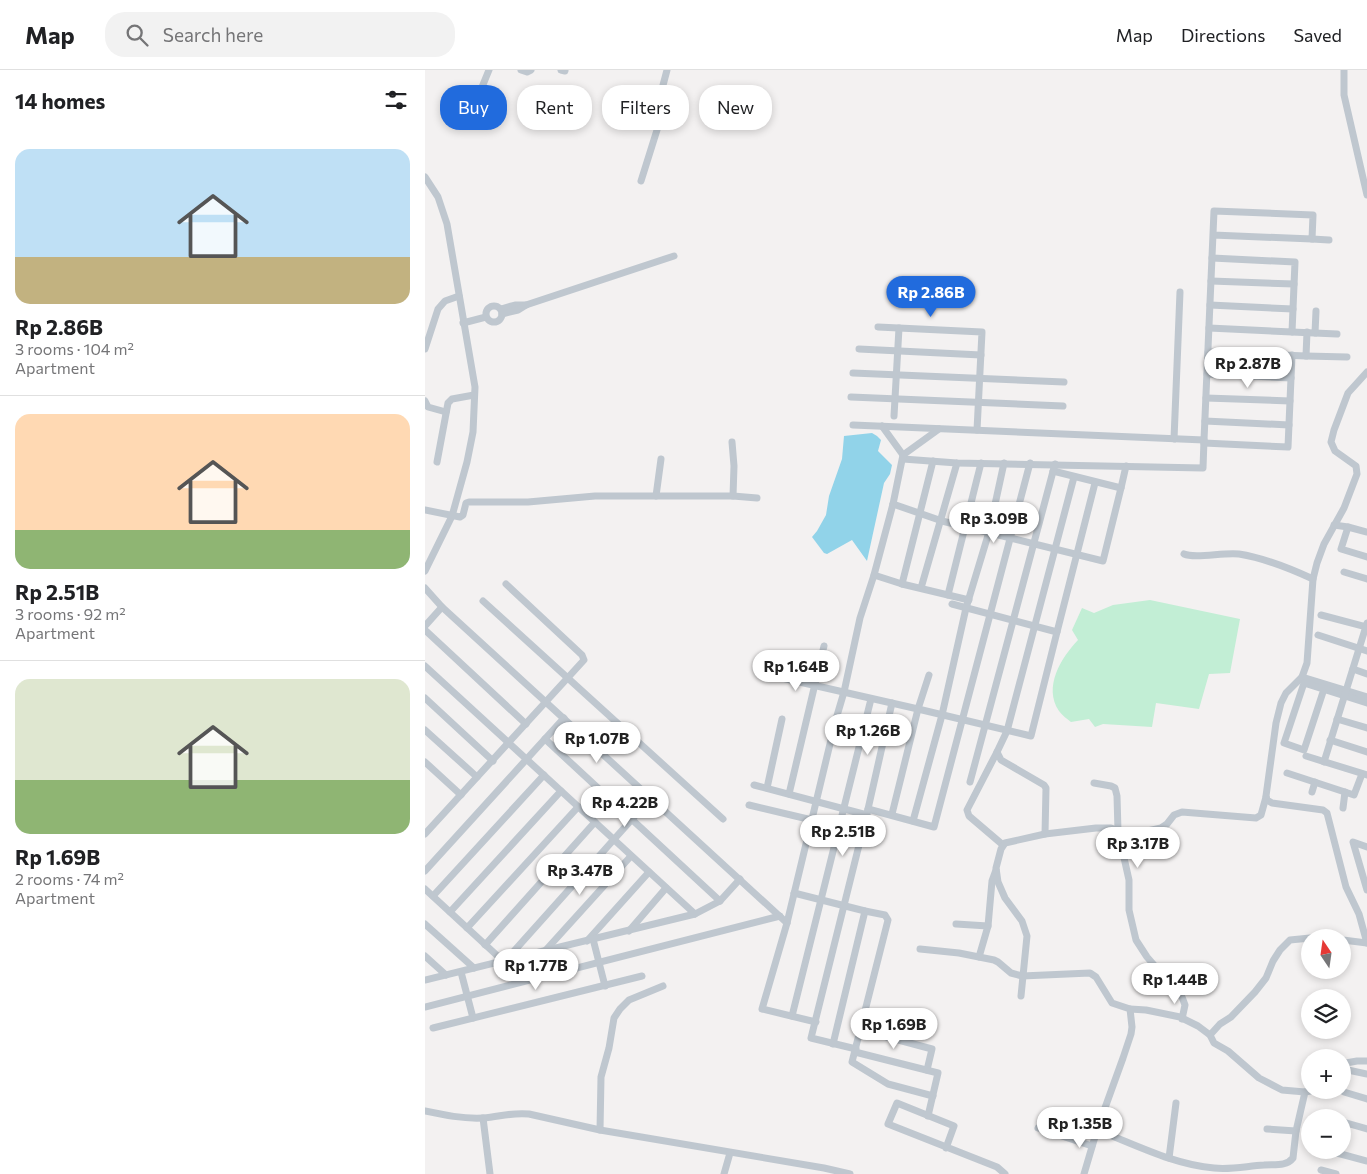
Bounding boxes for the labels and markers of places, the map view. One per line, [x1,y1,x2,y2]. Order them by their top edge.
pin: Rp 2.86B [879,276,983,318]
pin: Rp 2.87B [1196,346,1300,389]
pin: Rp 3.09B [942,502,1046,544]
pin: Rp 1.64B [744,650,848,692]
pin: Rp 1.26B [816,714,920,756]
pin: Rp 1.07B [545,722,649,764]
pin: Rp 4.22B [573,786,677,828]
pin: Rp 2.51B [791,814,895,857]
pin: Rp 3.17B [1086,826,1190,869]
pin: Rp 3.47B [528,854,632,896]
pin: Rp 1.77B [484,948,588,991]
pin: Rp 1.44B [1123,962,1227,1005]
pin: Rp 1.69B [842,1008,946,1050]
pin: Rp 1.35B [1028,1106,1132,1149]

